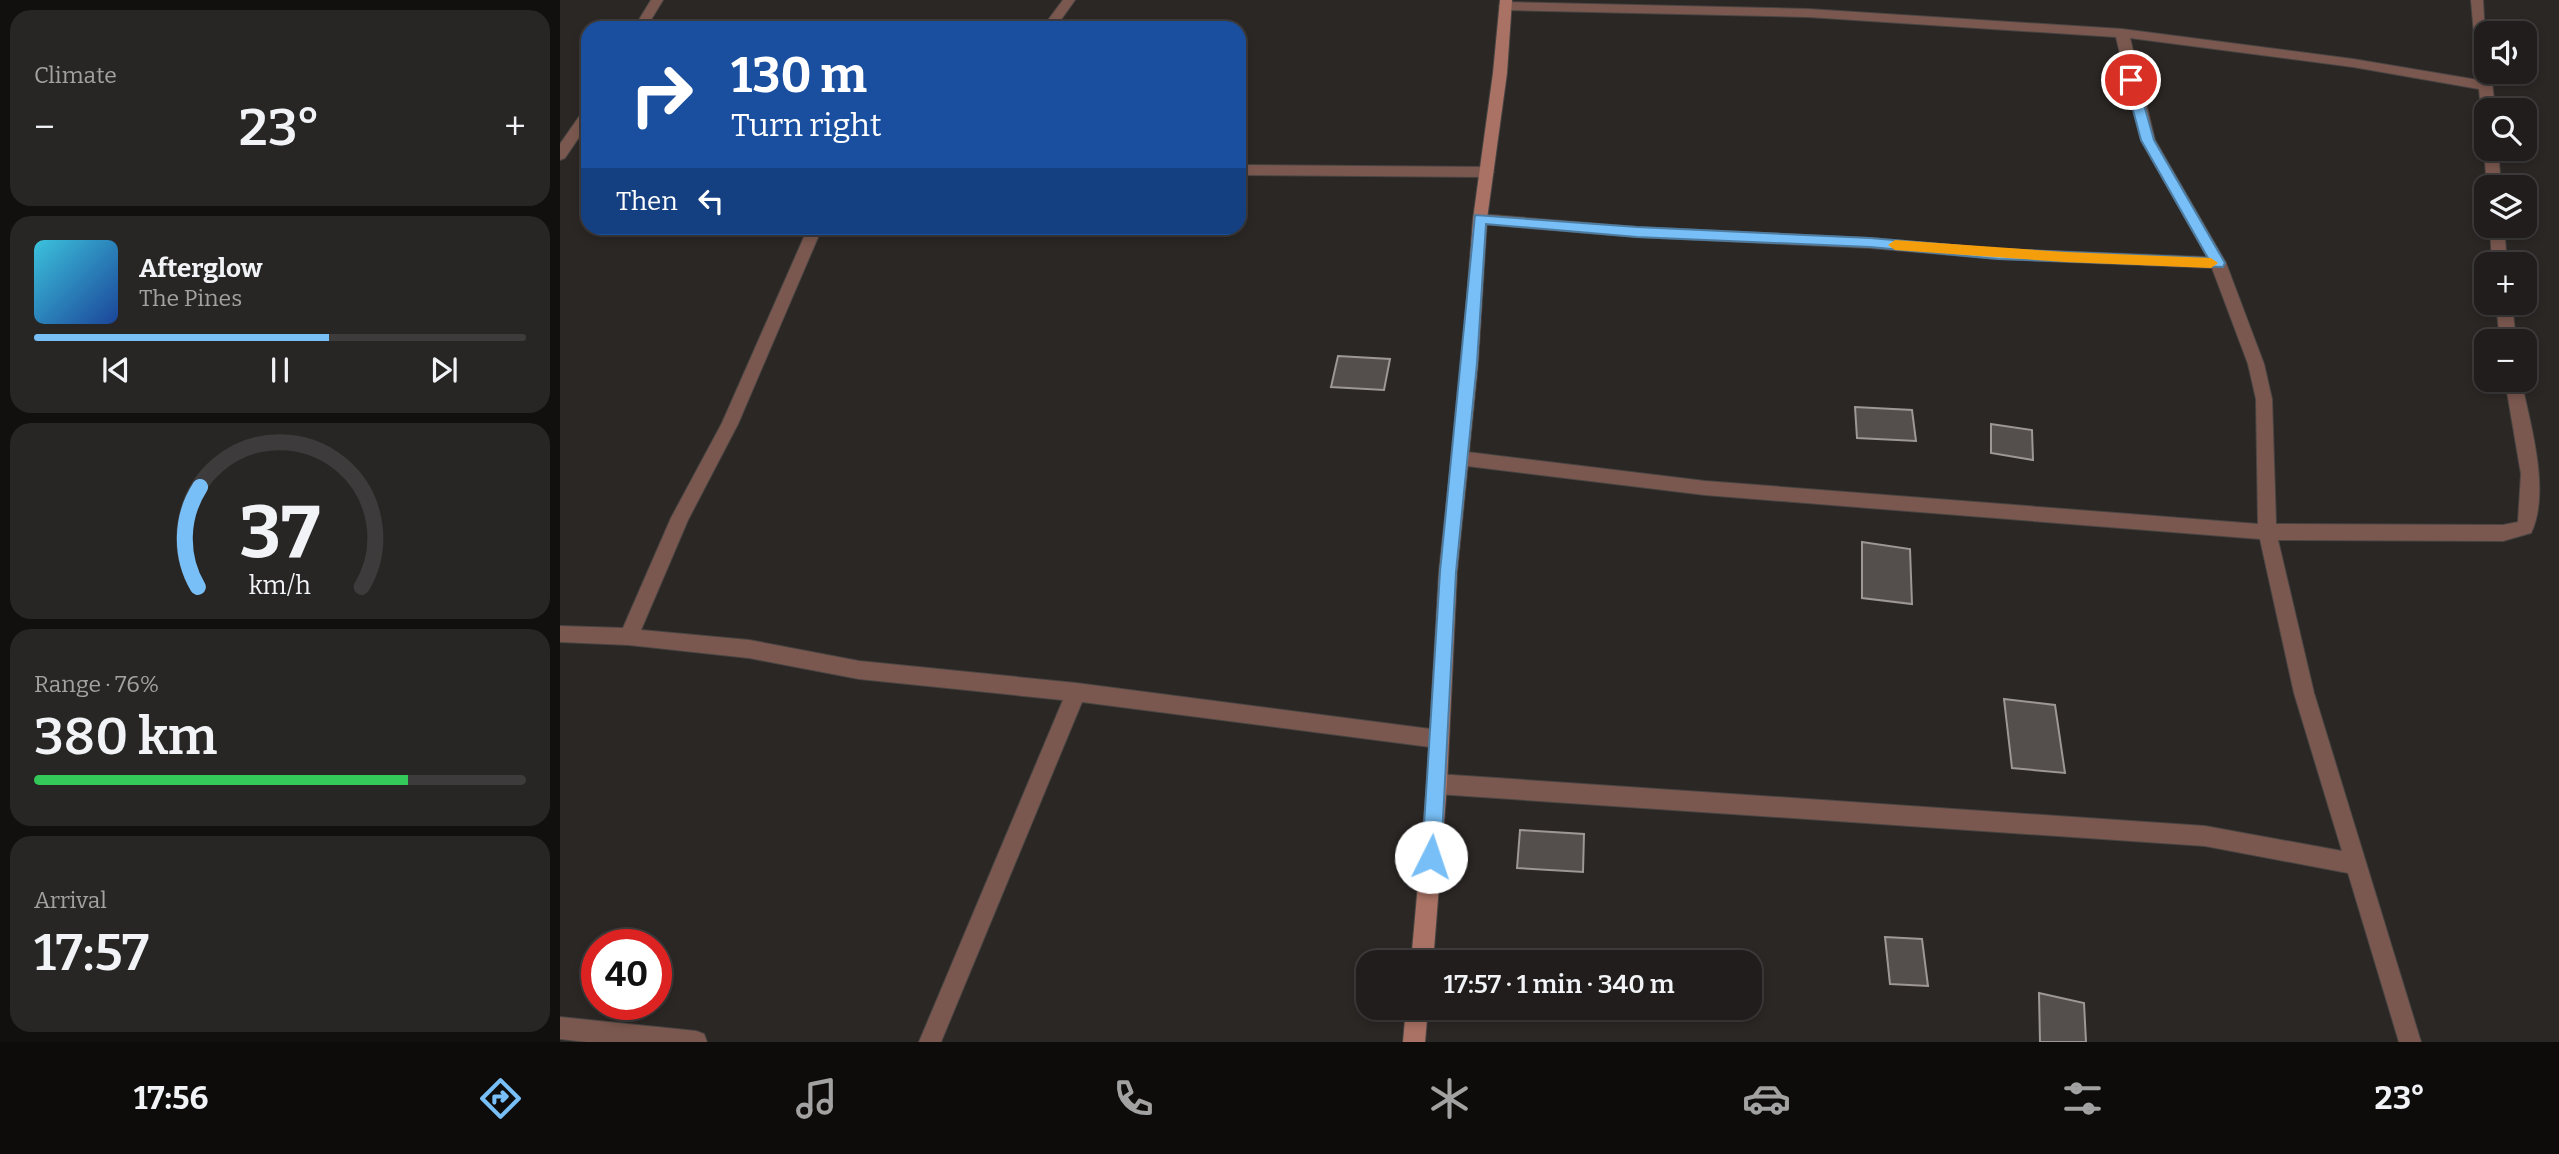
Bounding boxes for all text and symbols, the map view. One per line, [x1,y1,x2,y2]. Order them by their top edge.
map controls [2474,21,2537,392]
button: sound [2474,21,2537,84]
text: 130 m [731,46,867,105]
icon: right [616,49,707,140]
pin [2101,50,2161,110]
text: Climate [34,61,117,89]
icon: arrive [2112,61,2150,99]
text: 23° [239,96,321,159]
button: search [2474,98,2537,161]
text: − [34,104,55,150]
text: + [504,104,526,150]
text: Turn right [731,106,882,144]
button: layers [2474,175,2537,238]
icon: left [692,182,730,220]
text: Then [616,186,678,217]
button: + [2474,252,2537,315]
text: Afterglow [139,253,262,284]
text: The Pines [139,284,242,312]
button: − [2474,329,2537,392]
icon: previous [97,351,135,389]
icon: pause [261,351,299,389]
icon: next [425,351,463,389]
text: 37 [239,489,321,576]
text: km/h [249,571,311,601]
text: Range · 76% [34,670,159,698]
text: 380 km [34,705,217,768]
position arrow [1394,820,1468,894]
text: Arrival [34,886,107,914]
text: 17:57 [34,921,149,984]
speed limit sign: 40 [581,929,672,1020]
text: 17:57 · 1 min · 340 m [1444,969,1674,1000]
icon: directions [476,1074,525,1123]
icon: music [792,1074,841,1123]
icon: phone [1109,1074,1158,1123]
icon: climate [1425,1074,1474,1123]
icon: car [1742,1074,1791,1123]
icon: filters [2058,1074,2107,1123]
text: 17:56 [134,1079,208,1117]
text: 23° [2375,1079,2425,1117]

